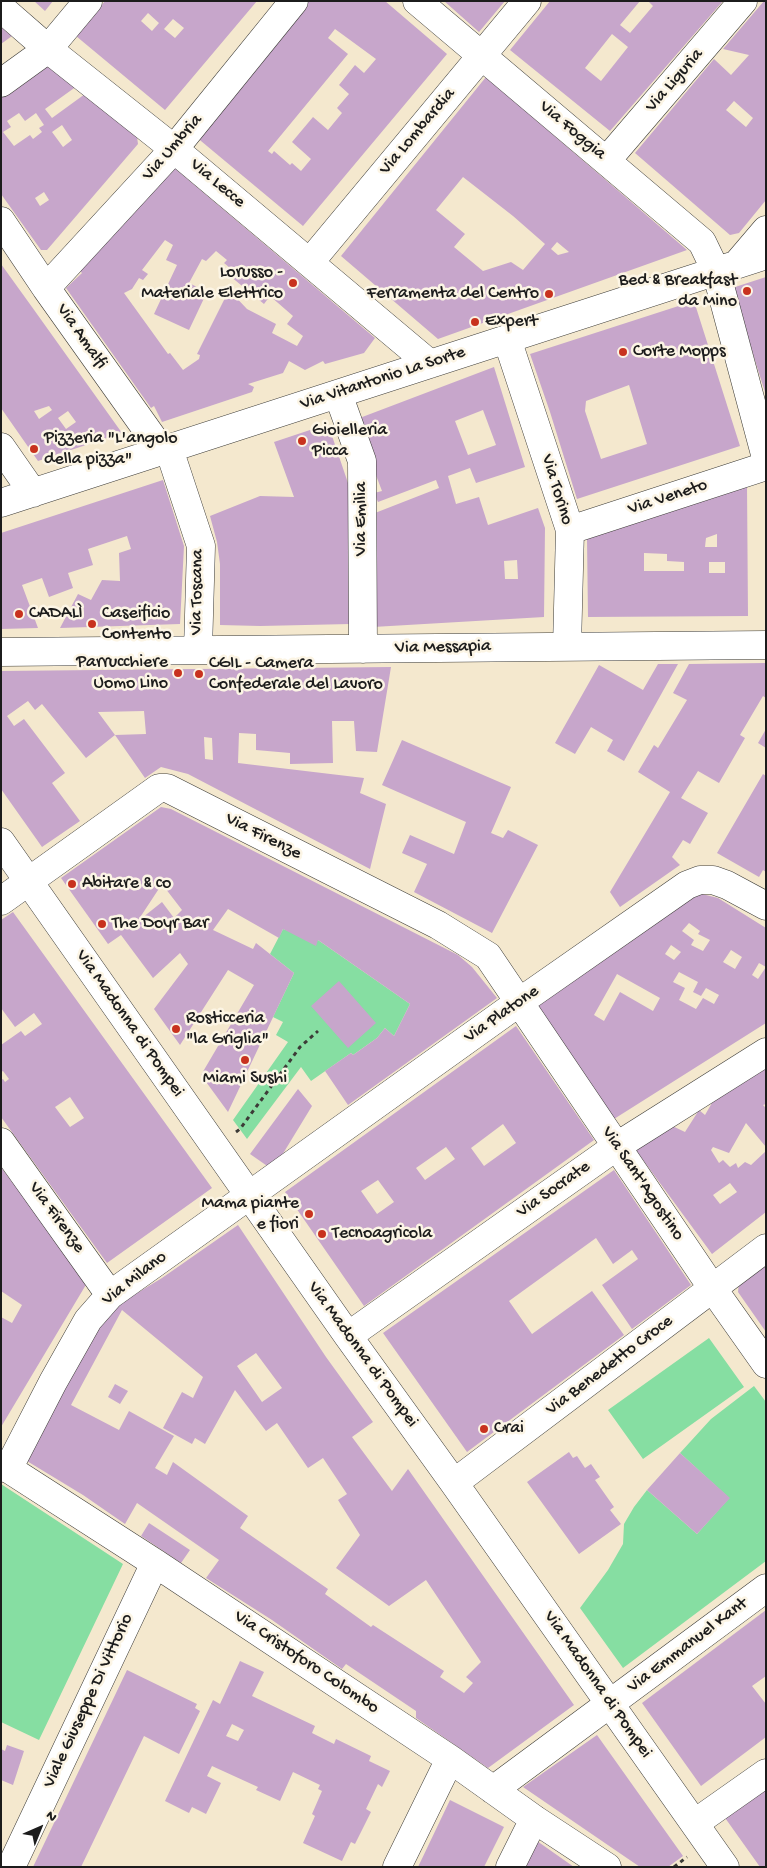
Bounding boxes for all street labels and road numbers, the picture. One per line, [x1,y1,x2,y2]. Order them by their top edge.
street label: Via Liguria [641,45,709,117]
street label: Via Lombardia [375,84,461,180]
street label: Via Foggia [534,97,610,165]
street label: Via Umbria [138,110,208,186]
street label: Via Lecce [185,155,249,213]
street label: Via Amalfi [51,300,111,374]
street label: Via Vitantonio La Sorte [298,342,468,416]
street label: Via Torino [535,452,577,528]
street label: Via Veneto [626,475,710,521]
street label: Via Emilia [351,482,373,556]
street label: Via Toscana [186,549,210,635]
street label: Via Messapia [395,636,491,660]
street label: Via Firenze [221,809,305,865]
street label: Via Madonna di Pompei [70,946,188,1102]
street label: Via Platone [460,981,544,1049]
street label: Via Sant'Agostino [596,1123,688,1245]
street label: Via Socrate [513,1157,595,1223]
street label: Via Firenze [23,1178,89,1258]
street label: Via Milano [98,1247,172,1311]
street label: Via Madonna di Pompei [302,1278,422,1432]
street label: Via Benedetto Croce [542,1311,678,1421]
street label: Via Emmanuel Kant [623,1594,753,1698]
street label: Via Cristoforo Colombo [229,1606,383,1720]
street label: Via Madonna di Pompei [538,1607,656,1763]
street label: Viale Giuseppe Di Vittorio [39,1610,139,1792]

